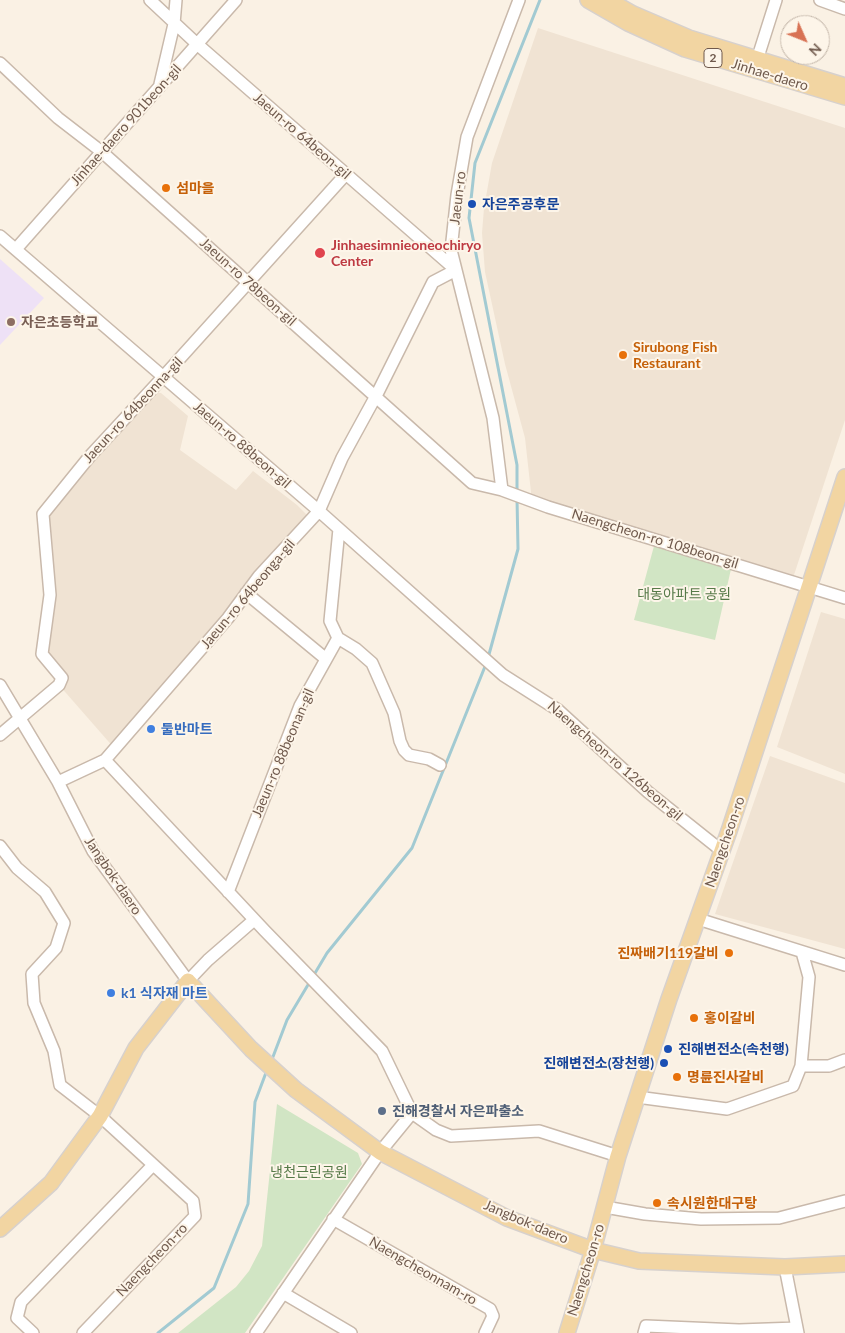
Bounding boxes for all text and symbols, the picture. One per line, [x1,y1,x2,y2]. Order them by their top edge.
north arrow [780,15,830,65]
text: N [806,40,825,60]
road number: 2 [704,48,722,68]
street label: Jinhae-daero [730,55,810,95]
street label: Jinhae-daero 901beon-gil [67,61,185,189]
street label: Jaeun-ro 64beon-gil [250,89,354,183]
street label: Jaeun-ro [446,170,470,226]
place label: 섬마을 [176,180,215,196]
marker: 섬마을 [160,182,172,194]
place label: 자은주공후문 [482,196,559,212]
marker: 자은주공후문 [466,198,478,210]
street label: Jaeun-ro 78beon-gil [196,234,300,330]
place label: Jinhaesimnieoneochiryo Center [331,237,481,270]
marker: Jinhaesimnieoneochiryo Center [313,246,327,260]
place label: 자은초등학교 [21,314,98,330]
marker: 자은초등학교 [5,316,17,328]
place label: Sirubong Fish Restaurant [633,339,718,372]
marker: Sirubong Fish Restaurant [617,349,629,361]
street label: Jaeun-ro 64beonna-gil [80,354,186,466]
street label: Jaeun-ro 88beon-gil [190,398,294,492]
street label: Naengcheon-ro 108beon-gil [570,506,740,572]
street label: Jaeun-ro 64beonga-gil [197,536,299,652]
park label: 대동아파트 공원 [637,586,731,602]
street label: Jaeun-ro 88beonan-gil [248,686,318,820]
street label: Naengcheon-ro 126beon-gil [544,698,686,824]
place label: 둘반마트 [161,721,213,737]
marker: 둘반마트 [145,723,157,735]
street label: Naengcheon-ro [702,794,748,890]
street label: Jangbok-daero [81,834,145,918]
place label: 진짜배기119갈비 [617,945,719,961]
marker: 진짜배기119갈비 [723,947,735,959]
place label: k1 식자재 마트 [121,985,208,1001]
marker: k1 식자재 마트 [105,987,117,999]
place label: 홍이갈비 [704,1010,756,1026]
marker: 홍이갈비 [688,1012,700,1024]
place label: 진해변전소(속천행) [678,1041,789,1057]
marker: 진해변전소(속천행) [662,1043,674,1055]
place label: 진해변전소(장천행) [543,1055,654,1071]
marker: 진해변전소(장천행) [658,1057,670,1069]
place label: 명륜진사갈비 [687,1069,764,1085]
marker: 명륜진사갈비 [671,1071,683,1083]
place label: 진해경찰서 자은파출소 [392,1103,524,1119]
marker: 진해경찰서 자은파출소 [376,1105,388,1117]
park label: 냉천근린공원 [270,1164,348,1180]
place label: 속시원한대구탕 [667,1195,757,1211]
street label: Jangbok-daero [481,1197,571,1247]
marker: 속시원한대구탕 [651,1197,663,1209]
street label: Naengcheon-ro [113,1220,191,1300]
street label: Naengcheon-ro [564,1222,608,1318]
street label: Naengcheonnam-ro [366,1233,480,1309]

